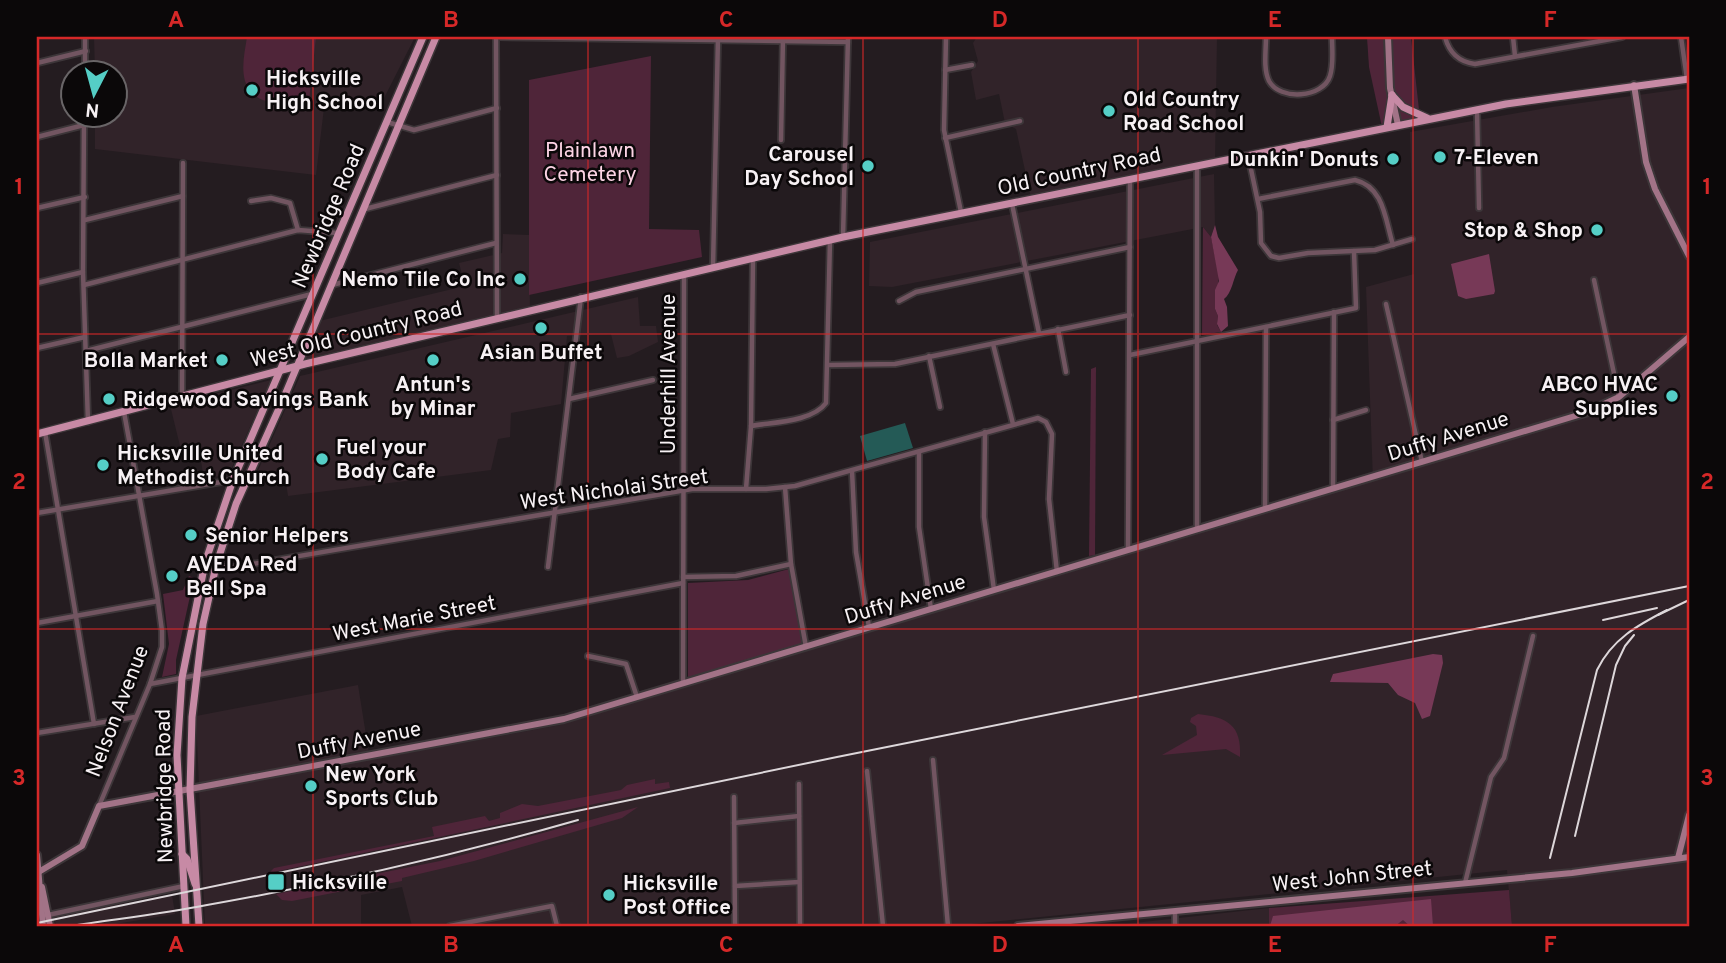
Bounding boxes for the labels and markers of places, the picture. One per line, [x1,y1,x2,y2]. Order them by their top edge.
place label: Hicksville High School [266,66,383,117]
marker: Hicksville High School [244,82,260,98]
place label: Old Country Road School [1123,87,1244,138]
marker: Old Country Road School [1101,103,1117,119]
place label: Carousel Day School [744,142,854,193]
place label: 7-Eleven [1454,145,1539,172]
place label: Dunkin' Donuts [1229,147,1379,174]
marker: 7-Eleven [1432,149,1448,165]
marker: Dunkin' Donuts [1385,151,1401,167]
marker: Carousel Day School [860,158,876,174]
place label: Stop & Shop [1464,218,1583,245]
marker: Stop & Shop [1589,222,1605,238]
place label: Nemo Tile Co Inc [341,267,506,294]
marker: Nemo Tile Co Inc [512,271,528,287]
marker: Asian Buffet [533,320,549,336]
place label: Asian Buffet [480,340,602,367]
place label: Bolla Market [84,348,208,375]
marker: Bolla Market [214,352,230,368]
marker: Antun's by Minar [425,352,441,368]
place label: Antun's by Minar [391,372,476,423]
place label: ABCO HVAC Supplies [1541,372,1658,423]
place label: Ridgewood Savings Bank [123,387,369,414]
marker: ABCO HVAC Supplies [1664,388,1680,404]
marker: Ridgewood Savings Bank [101,391,117,407]
place label: Fuel your Body Cafe [336,435,436,486]
place label: Hicksville United Methodist Church [117,441,290,492]
marker: Fuel your Body Cafe [314,451,330,467]
marker: Hicksville United Methodist Church [95,457,111,473]
place label: Senior Helpers [205,523,349,550]
marker: Senior Helpers [183,527,199,543]
place label: AVEDA Red Bell Spa [186,552,297,603]
marker: AVEDA Red Bell Spa [164,568,180,584]
place label: New York Sports Club [325,762,438,813]
marker: New York Sports Club [303,778,319,794]
place label: Hicksville [292,870,387,897]
place label: Hicksville Post Office [623,871,731,922]
marker: Hicksville [266,872,286,892]
marker: Hicksville Post Office [601,887,617,903]

